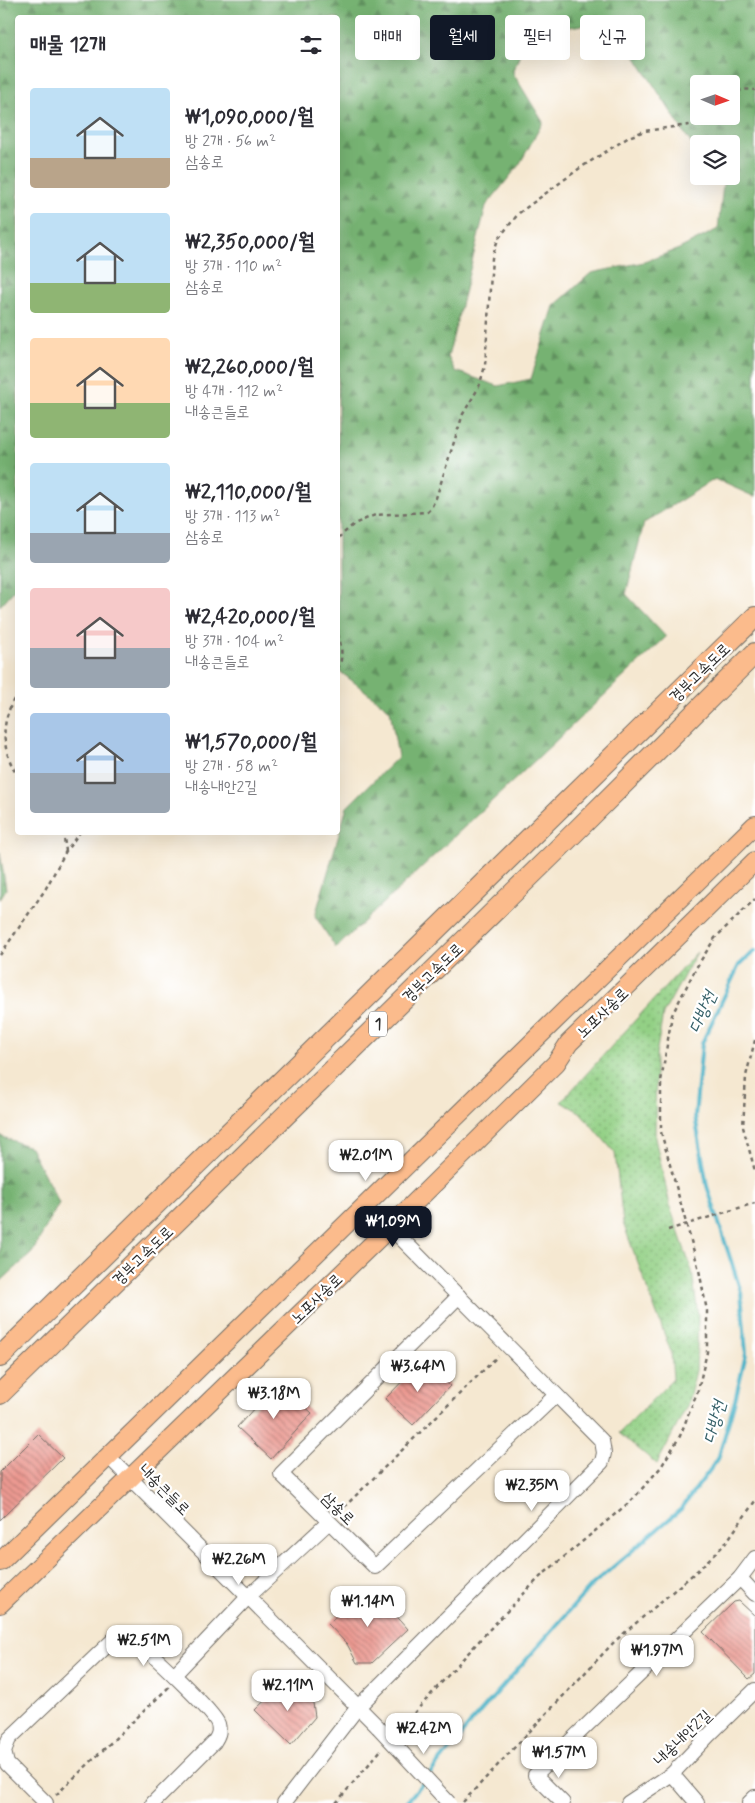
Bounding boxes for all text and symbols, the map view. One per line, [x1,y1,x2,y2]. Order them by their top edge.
chip: 매매 [355,15,420,60]
chip: 월세 [430,15,495,60]
chip: 필터 [505,15,570,60]
chip: 신규 [580,15,645,60]
text: 매물 12개 [30,31,106,59]
icon: filters [297,31,325,59]
north arrow [690,75,740,125]
map controls [690,75,740,185]
text: ₩1,090,000/월 [185,103,314,131]
icon: home [70,108,130,168]
text: 방 2개 · 56 m² [185,131,276,152]
button: layers [690,135,740,185]
text: 삼송로 [185,152,224,173]
text: ₩2,350,000/월 [185,228,315,256]
icon: home [70,233,130,293]
text: 방 3개 · 110 m² [185,256,282,277]
text: 삼송로 [185,277,224,298]
text: ₩2,260,000/월 [185,353,314,381]
icon: home [70,358,130,418]
text: 방 4개 · 112 m² [185,381,283,402]
text: 내송큰들로 [185,402,249,423]
text: ₩2,110,000/월 [185,478,312,506]
icon: home [70,483,130,543]
text: 방 3개 · 113 m² [185,506,280,527]
text: 삼송로 [185,527,224,548]
text: ₩2,420,000/월 [185,603,316,631]
icon: home [70,608,130,668]
text: 방 3개 · 104 m² [185,631,284,652]
street label: 경부고속도로 [665,639,735,707]
text: 내송큰들로 [185,652,249,673]
text: ₩1,570,000/월 [185,728,317,756]
icon: home [70,733,130,793]
text: 방 2개 · 58 m² [185,756,278,777]
text: 내송내안2길 [185,777,257,798]
street label: 경부고속도로 [398,939,468,1007]
street label: 노포사송로 [573,983,633,1043]
water label: 다방천 [683,986,723,1037]
road number: 1 [369,1012,387,1036]
pin: ₩2.01M [325,1140,407,1182]
text: ₩2.01M [340,1145,392,1166]
pin: ₩1.09M [352,1206,434,1248]
text: ₩1.09M [366,1211,420,1232]
street label: 경부고속도로 [108,1222,178,1290]
street label: 노포사송로 [287,1269,347,1329]
pin: ₩3.64M [377,1350,459,1393]
text: ₩3.64M [391,1356,445,1377]
pin: ₩3.18M [233,1378,315,1420]
text: ₩3.18M [248,1383,300,1404]
water label: 다방천 [698,1397,733,1446]
street label: 내송큰들로 [134,1460,194,1520]
pin: ₩2.35M [491,1470,573,1512]
text: ₩2.35M [506,1475,558,1496]
street label: 삼송로 [317,1488,359,1530]
pin: ₩2.26M [198,1544,280,1586]
text: ₩2.26M [212,1549,266,1570]
pin: ₩1.14M [327,1586,409,1628]
text: ₩1.14M [341,1591,395,1612]
pin: ₩2.51M [103,1624,185,1667]
text: ₩2.51M [117,1630,171,1651]
pin: ₩1.97M [616,1634,698,1677]
text: ₩1.97M [631,1640,683,1661]
pin: ₩2.11M [247,1670,329,1712]
text: ₩2.11M [262,1675,314,1696]
street label: 내송내안2길 [650,1705,716,1771]
pin: ₩2.42M [383,1712,465,1755]
text: ₩2.42M [397,1718,451,1739]
pin: ₩1.57M [518,1736,600,1779]
text: ₩1.57M [532,1742,586,1763]

